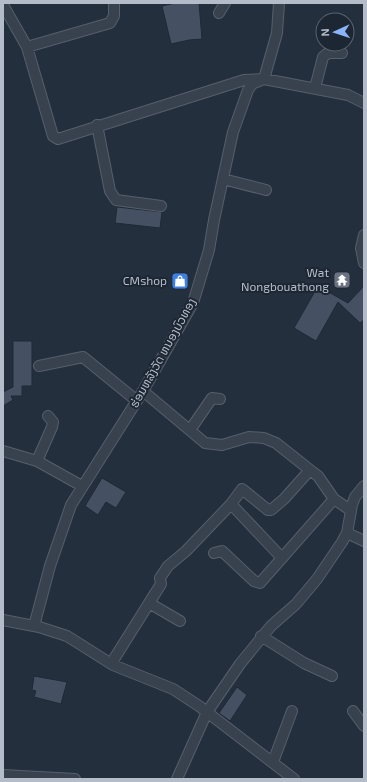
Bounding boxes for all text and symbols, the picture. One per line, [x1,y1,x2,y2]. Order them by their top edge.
north arrow [315,12,355,52]
text: N [318,28,331,37]
place label: Wat Nongbouathong [241,265,329,293]
temple icon: Wat Nongbouathong [332,270,352,290]
shop icon: CMshop [170,271,190,291]
place label: CMshop [123,273,167,287]
street label: ຮ່ອມຫລັງວັດ ຫນອງບົວທອງ [126,295,198,410]

